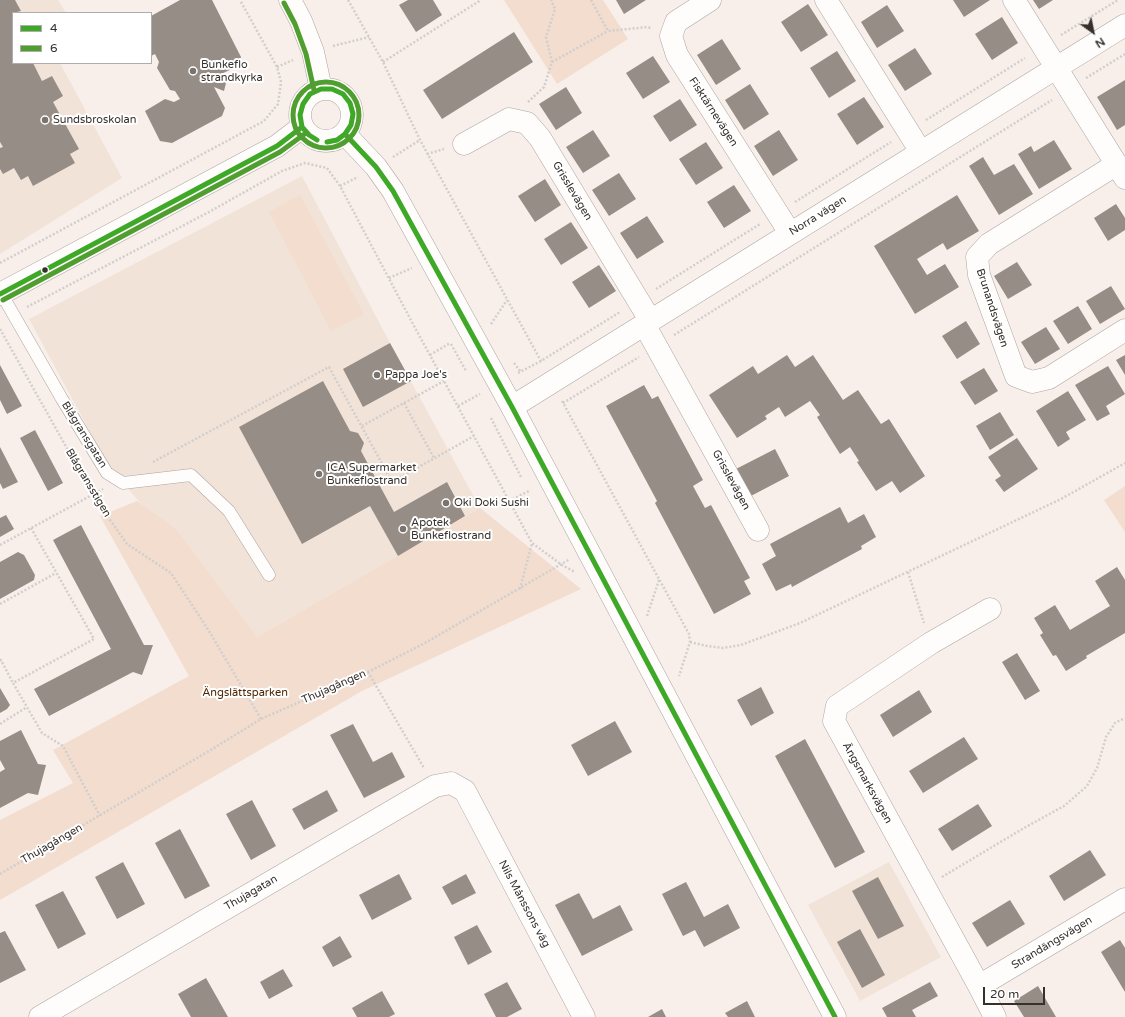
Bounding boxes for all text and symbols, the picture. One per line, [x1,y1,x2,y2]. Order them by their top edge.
legend [12,12,152,64]
north arrow [1073,12,1113,52]
text: 4 [50,21,58,35]
text: N [1093,35,1107,50]
text: 6 [50,41,58,55]
place label: Bunkeflo strandkyrka [201,58,263,84]
marker: Bunkeflo strandkyrka [188,66,198,76]
street label: Fisktärnevägen [686,75,740,149]
place label: Sundsbroskolan [53,113,136,127]
marker: Sundsbroskolan [40,115,50,125]
street label: Grisslevägen [549,159,595,223]
street label: Norra vägen [787,193,849,239]
unlabelled marker [40,265,50,275]
street label: Brunandsvägen [973,267,1011,349]
place label: Pappa Joe's [385,368,447,382]
marker: Pappa Joe's [372,370,382,380]
street label: Blågransgatan [58,399,110,471]
street label: Blågransstigen [62,446,114,520]
street label: Grisslevägen [709,448,753,512]
place label: ICA Supermarket Bunkeflostrand [327,461,416,487]
marker: ICA Supermarket Bunkeflostrand [314,469,324,479]
place label: Oki Doki Sushi [454,496,529,510]
marker: Oki Doki Sushi [441,498,451,508]
place label: Apotek Bunkeflostrand [411,516,491,542]
marker: Apotek Bunkeflostrand [398,524,408,534]
street label: Thujagången [300,667,368,707]
park label: Ängslättsparken [202,686,288,700]
street label: Ängsmarksvägen [839,740,895,826]
street label: Thujagången [19,821,85,867]
street label: Nils Månssons väg [495,858,553,950]
street label: Thujagatan [222,873,280,913]
street label: Strandängsvägen [1009,914,1095,972]
scale bar [985,979,1047,1005]
text: 20 m [990,987,1019,1001]

